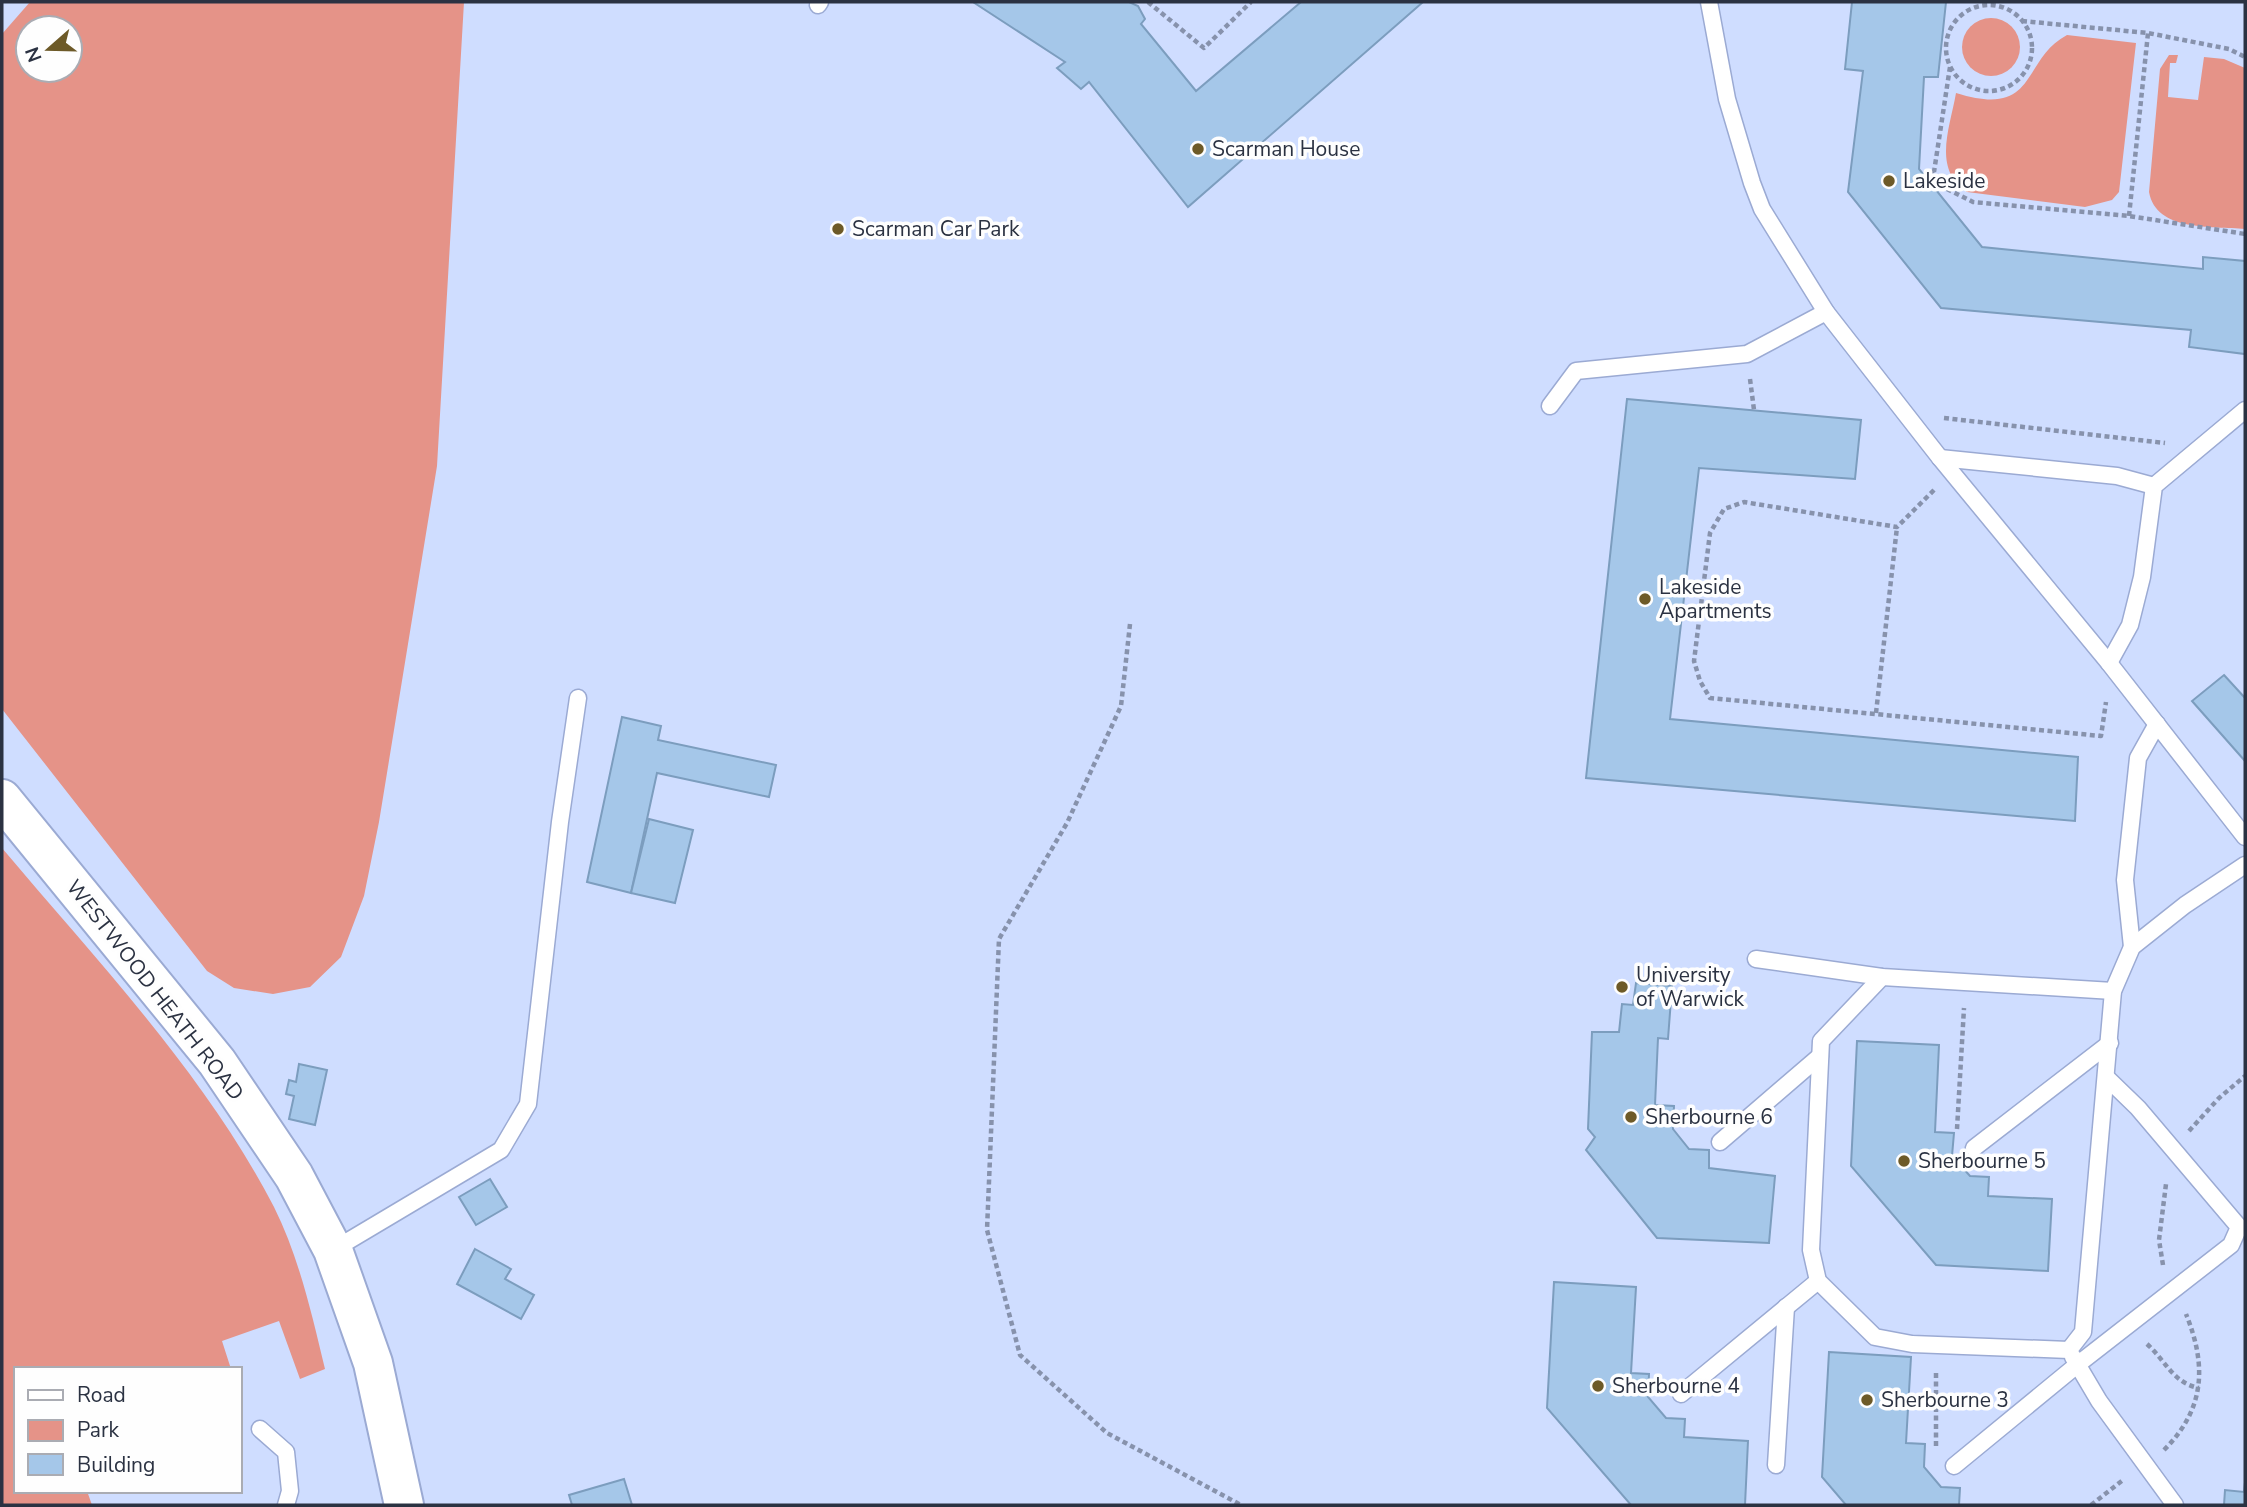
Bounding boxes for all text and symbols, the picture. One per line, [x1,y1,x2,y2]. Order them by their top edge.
north arrow [14,14,84,84]
text: N [19,43,49,66]
place label: Scarman House [1212,135,1360,163]
marker: Scarman House [1190,141,1206,157]
place label: Lakeside [1903,167,1985,195]
marker: Lakeside [1881,173,1897,189]
place label: Scarman Car Park [852,215,1020,243]
marker: Scarman Car Park [830,221,846,237]
place label: Lakeside Apartments [1659,573,1772,625]
marker: Lakeside Apartments [1637,591,1653,607]
street label: WESTWOOD HEATH ROAD [60,874,250,1106]
place label: University of Warwick [1636,961,1744,1013]
marker: University of Warwick [1614,979,1630,995]
place label: Sherbourne 6 [1645,1103,1773,1131]
marker: Sherbourne 6 [1623,1109,1639,1125]
place label: Sherbourne 5 [1918,1147,2046,1175]
marker: Sherbourne 5 [1896,1153,1912,1169]
legend [14,1367,242,1493]
place label: Sherbourne 4 [1612,1372,1740,1400]
marker: Sherbourne 4 [1590,1378,1606,1394]
text: Road [77,1381,126,1409]
place label: Sherbourne 3 [1881,1386,2009,1414]
marker: Sherbourne 3 [1859,1392,1875,1408]
text: Park [77,1416,119,1444]
text: Building [77,1451,155,1479]

